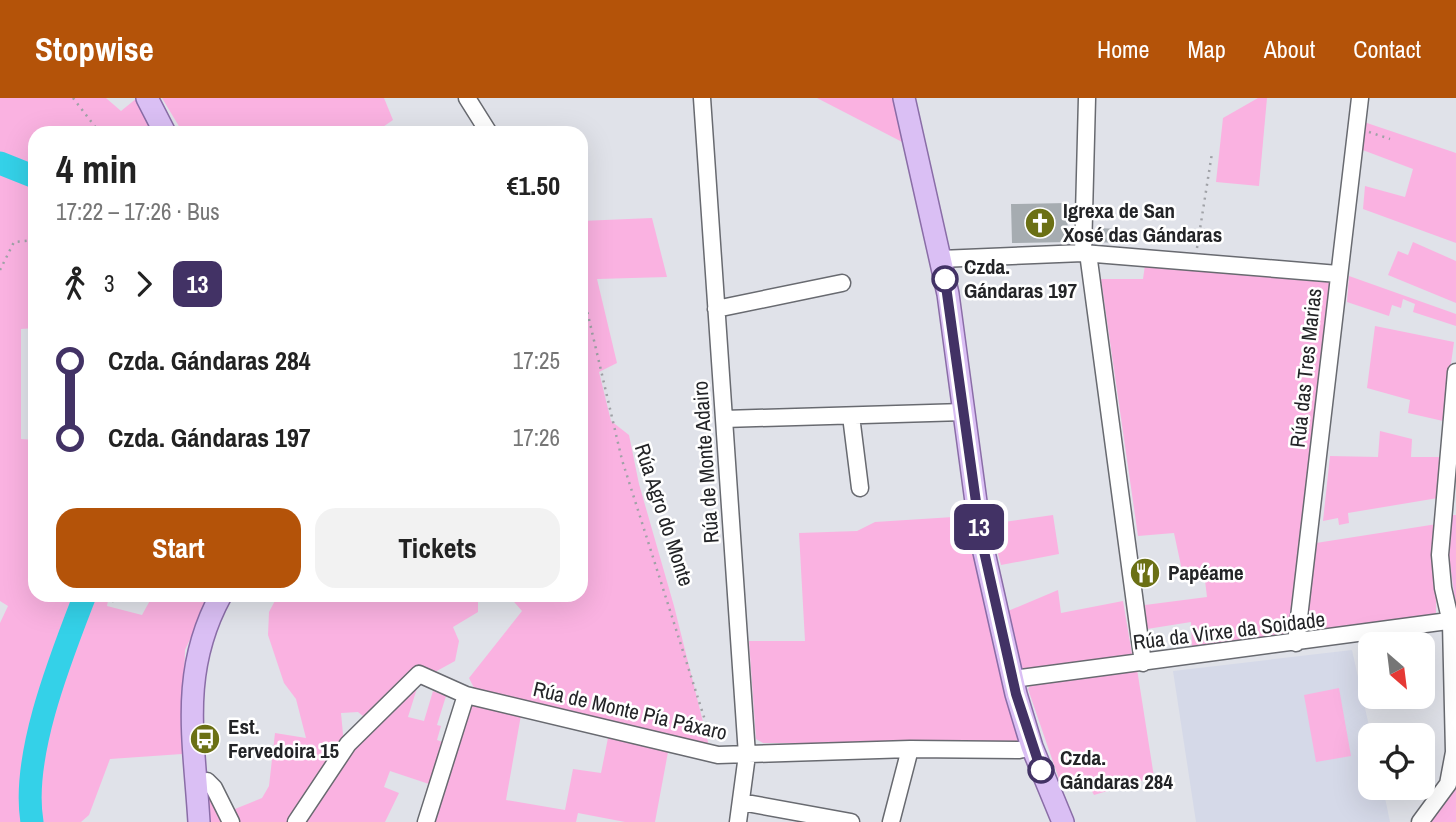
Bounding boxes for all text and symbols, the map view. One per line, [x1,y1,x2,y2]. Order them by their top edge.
text: Stopwise [35,27,154,71]
text: Home [1097,33,1149,65]
text: Map [1187,33,1226,65]
text: About [1264,33,1315,65]
text: Contact [1353,33,1421,65]
text: 4 min [56,144,137,195]
text: €1.50 [507,168,560,203]
text: 17:22 – 17:26 · Bus [56,196,220,227]
place label: Igrexa de San Xosé das Gándaras [1063,196,1222,249]
church icon: Igrexa de San Xosé das Gándaras [1023,206,1057,240]
place label: Czda. Gándaras 197 [964,252,1077,305]
icon: walk [56,265,94,303]
icon: forward [125,265,163,303]
marker: Czda. Gándaras 197 [932,266,958,292]
text: 3 [104,268,115,299]
text: 13 [187,268,208,300]
street label: Rúa das Tres Marias [1283,287,1328,449]
text: Czda. Gándaras 284 [108,343,311,378]
text: 17:25 [513,345,560,376]
street label: Rúa de Monte Adairo [685,380,726,544]
text: Czda. Gándaras 197 [108,420,311,455]
text: 17:26 [513,422,560,453]
street label: Rúa Agro do Monte [628,440,701,590]
line badge: 13 [948,504,1010,550]
button: Start [56,508,301,588]
button: Tickets [315,508,560,588]
text: 13 [968,511,990,543]
restaurant icon: Papéame [1128,556,1162,590]
place label: Papéame [1168,558,1244,587]
street label: Rúa da Virxe da Soidade [1131,604,1327,657]
north arrow [1358,632,1435,709]
map controls [1358,632,1435,800]
street label: Rúa de Monte Pía Páxaro [530,674,730,747]
place label: Est. Fervedoira 15 [228,712,340,765]
bus stop icon: Est. Fervedoira 15 [188,722,222,756]
button: locate [1358,723,1435,800]
place label: Czda. Gándaras 284 [1060,743,1173,796]
marker: Czda. Gándaras 284 [1028,757,1054,783]

